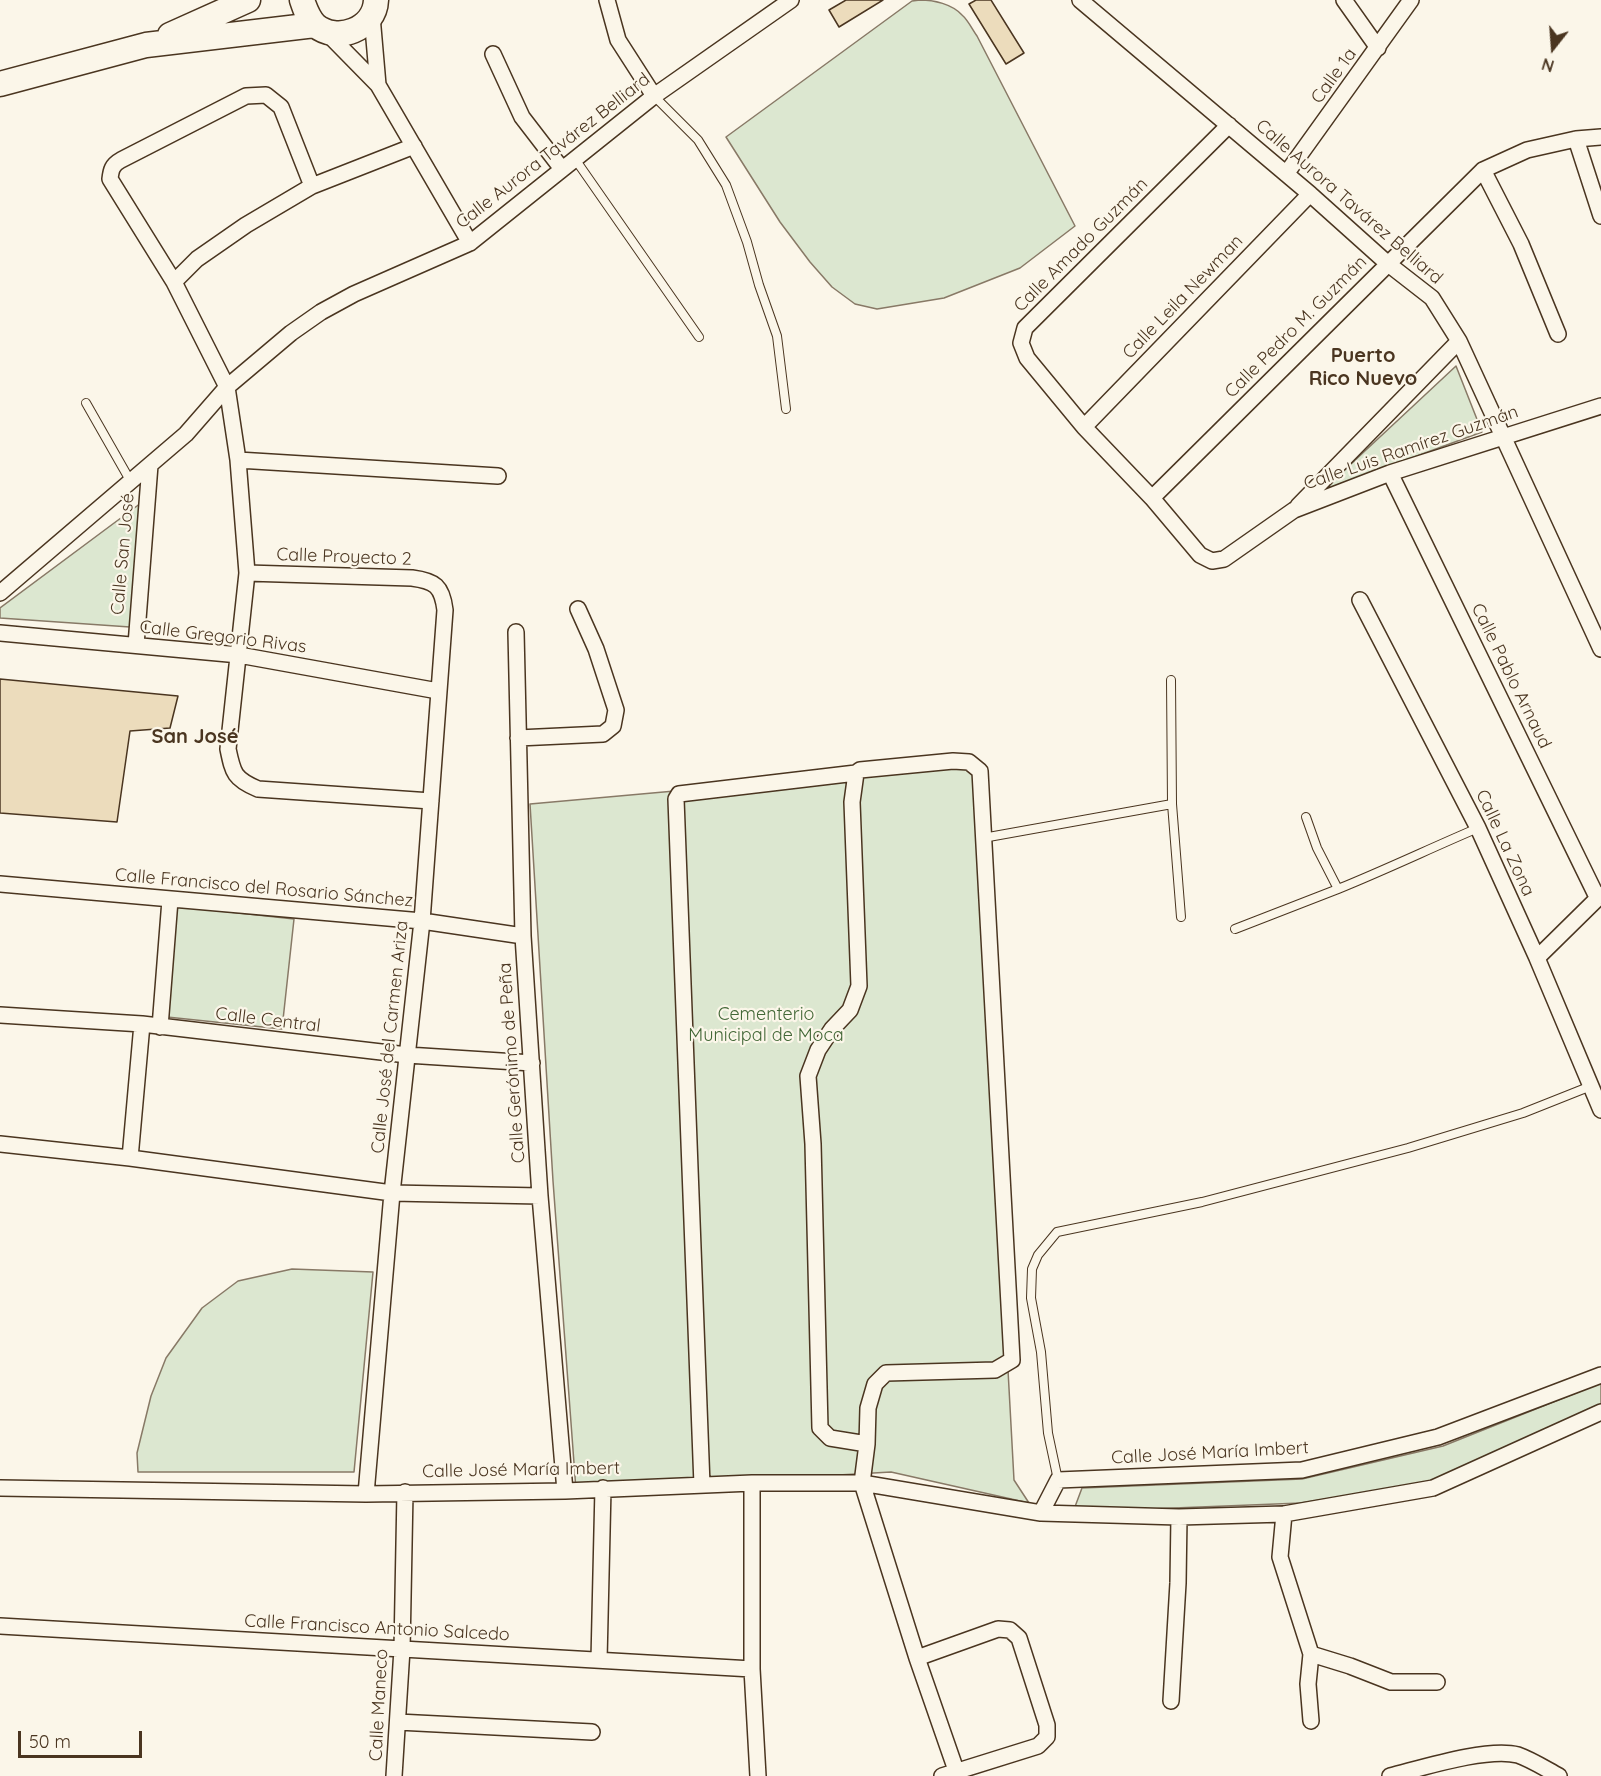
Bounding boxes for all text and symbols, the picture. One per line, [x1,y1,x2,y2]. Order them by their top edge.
north arrow [1523,18,1583,78]
street label: Calle 1a [1307,44,1361,108]
text: N [1539,54,1556,76]
street label: Calle Aurora Tavárez Belliard [452,69,654,233]
street label: Calle Aurora Tavárez Belliard [1251,115,1447,289]
street label: Calle Amado Guzmán [1010,174,1152,316]
street label: Calle Leila Newman [1118,231,1248,363]
street label: Calle Pedro M. Guzmán [1220,251,1372,403]
district label: Puerto Rico Nuevo [1309,344,1417,391]
street label: Calle Luis Ramírez Guzmán [1301,401,1521,495]
street label: Calle San José [107,492,139,616]
street label: Calle Proyecto 2 [276,544,412,570]
street label: Calle Pablo Arnaud [1466,600,1556,752]
street label: Calle Gregorio Rivas [138,616,308,658]
district label: San José [152,725,238,749]
street label: Calle La Zona [1471,786,1539,900]
street label: Calle Francisco del Rosario Sánchez [114,864,414,912]
street label: Calle José del Carmen Ariza [367,919,413,1155]
street label: Calle Gerónimo de Peña [494,962,530,1164]
street label: Calle Central [214,1003,322,1037]
park label: Cementerio Municipal de Moca [688,1004,844,1046]
street label: Calle José María Imbert [1111,1437,1309,1469]
street label: Calle José María Imbert [422,1457,620,1483]
street label: Calle Francisco Antonio Salcedo [244,1610,510,1646]
street label: Calle Maneco [365,1648,393,1762]
scale bar [21,1719,146,1757]
text: 50 m [29,1730,71,1753]

